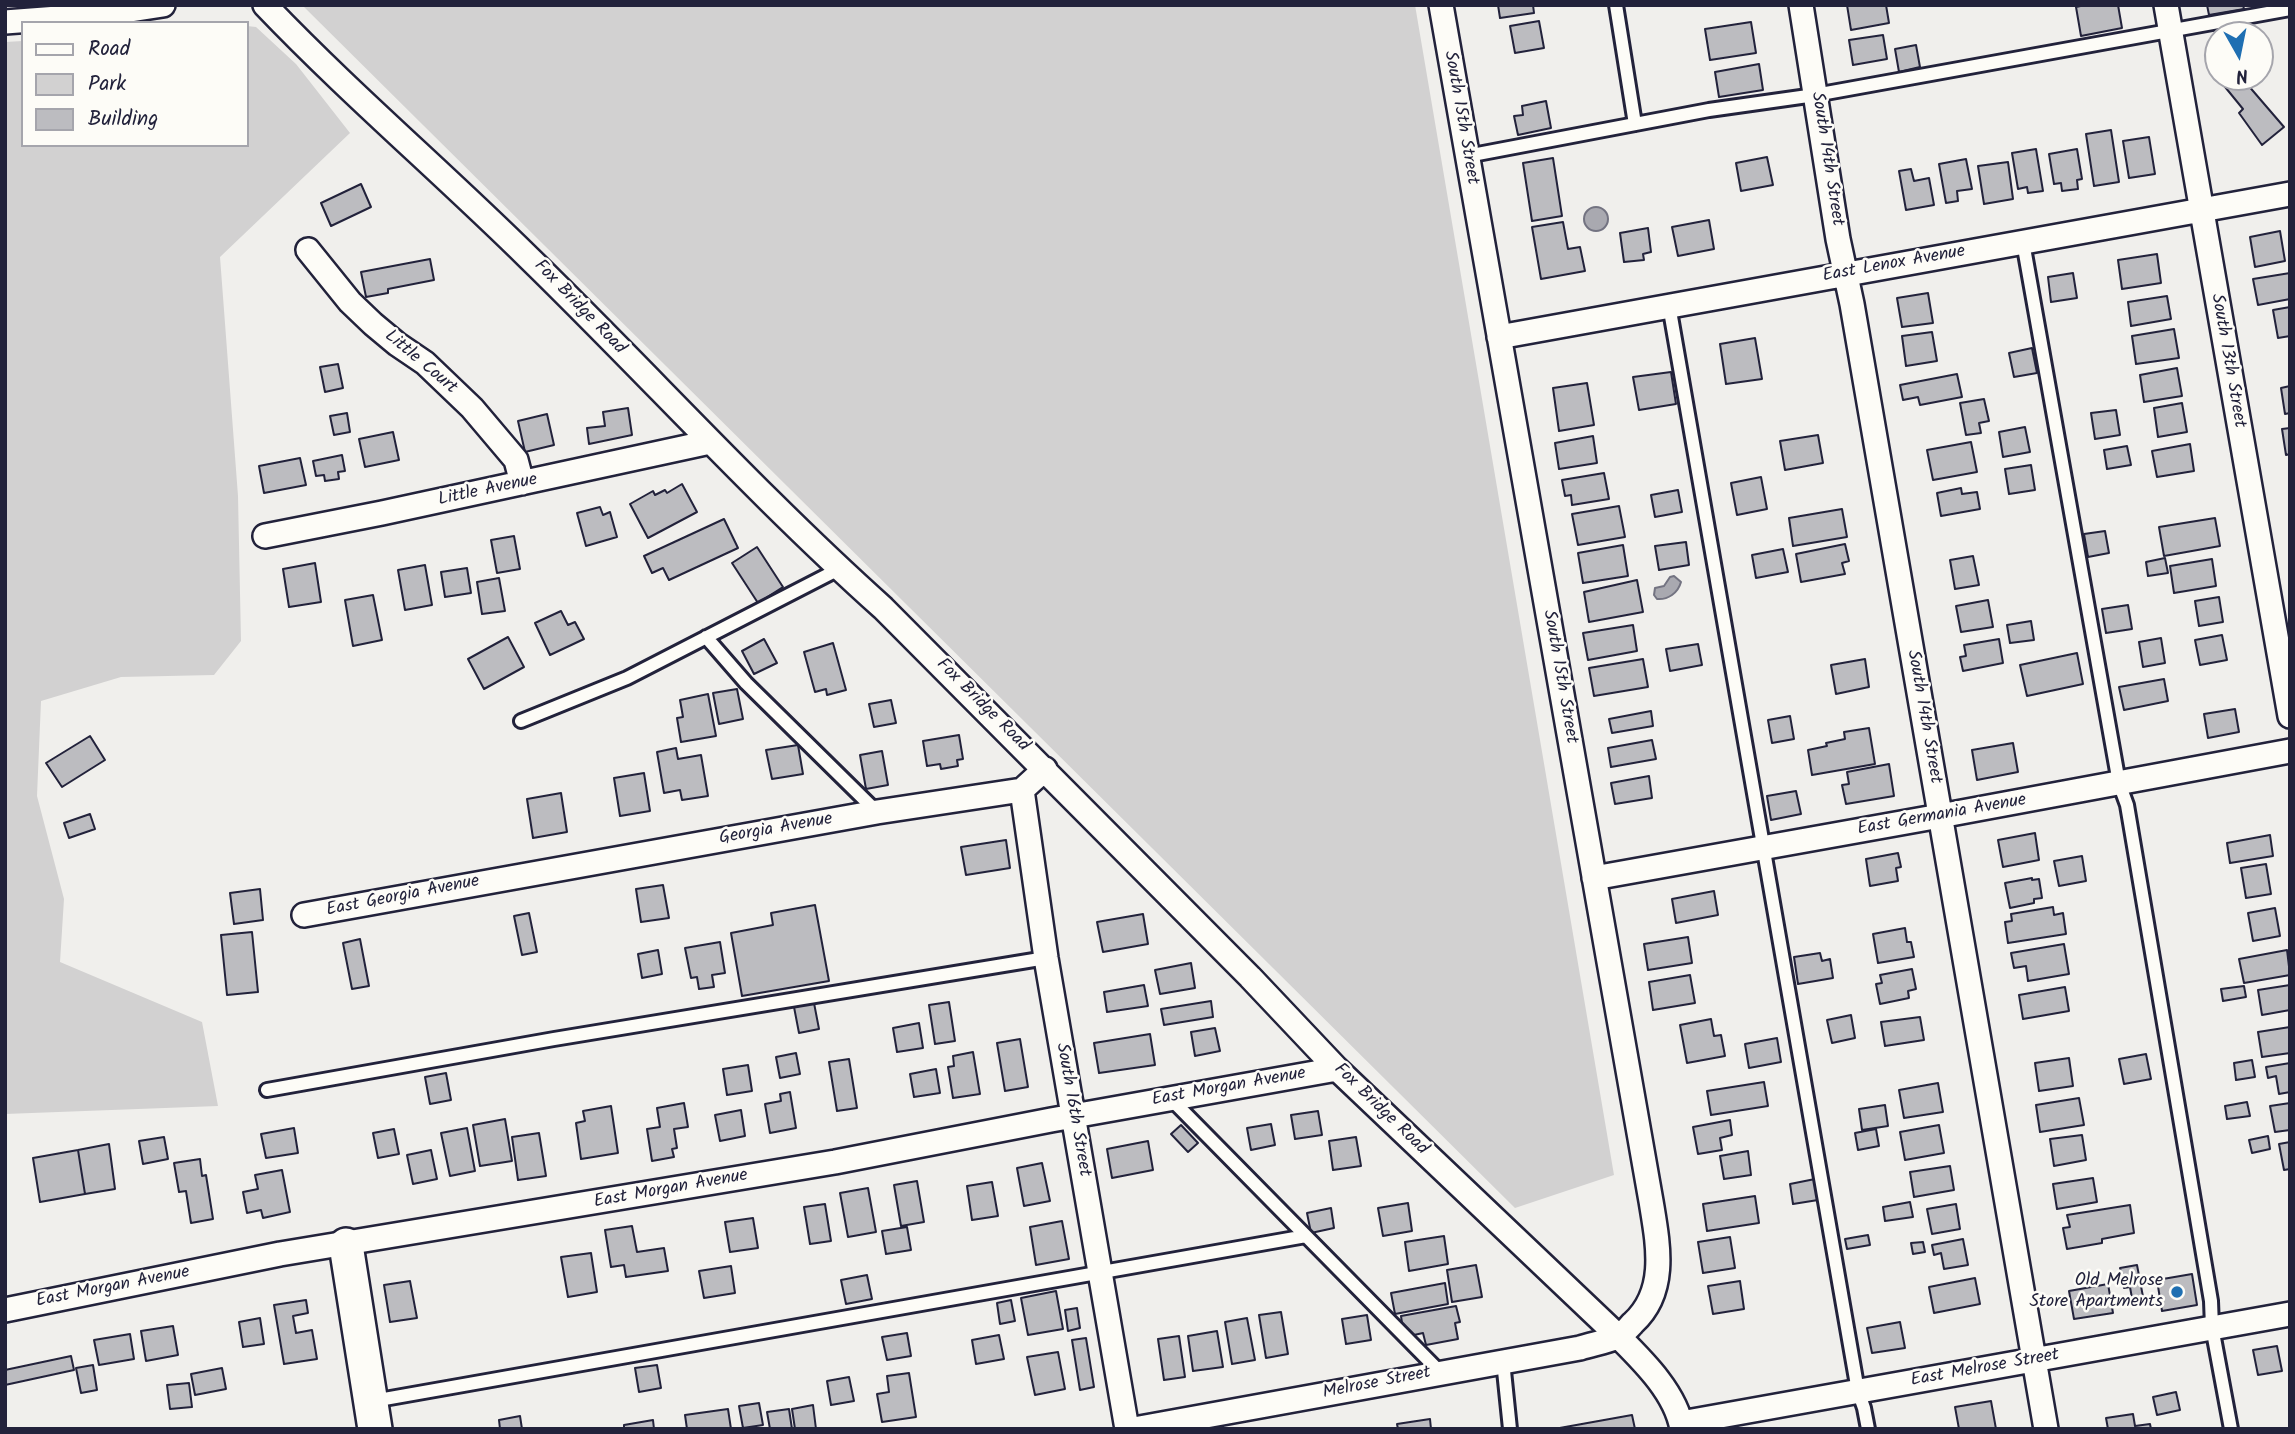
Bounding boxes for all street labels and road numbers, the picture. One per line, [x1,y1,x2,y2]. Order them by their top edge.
street label: South 15th Street [1438,50,1482,186]
street label: South 14th Street [1805,91,1847,227]
street label: East Lenox Avenue [1821,242,1967,288]
street label: Fox Bridge Road [528,256,630,360]
street label: South 13th Street [2205,292,2249,430]
street label: Little Court [379,326,461,400]
street label: Little Avenue [436,470,540,512]
street label: South 15th Street [1537,609,1581,745]
street label: South 14th Street [1901,649,1945,785]
street label: Fox Bridge Road [931,655,1033,757]
street label: East Germania Avenue [1856,791,2028,841]
street label: Georgia Avenue [718,809,834,851]
street label: East Georgia Avenue [325,872,481,922]
street label: South 16th Street [1050,1041,1094,1179]
street label: Fox Bridge Road [1328,1059,1432,1161]
street label: East Morgan Avenue [1150,1064,1308,1112]
street label: East Morgan Avenue [592,1166,750,1214]
street label: East Morgan Avenue [34,1263,192,1313]
street label: East Melrose Street [1909,1345,2061,1393]
street label: Melrose Street [1321,1363,1433,1405]

